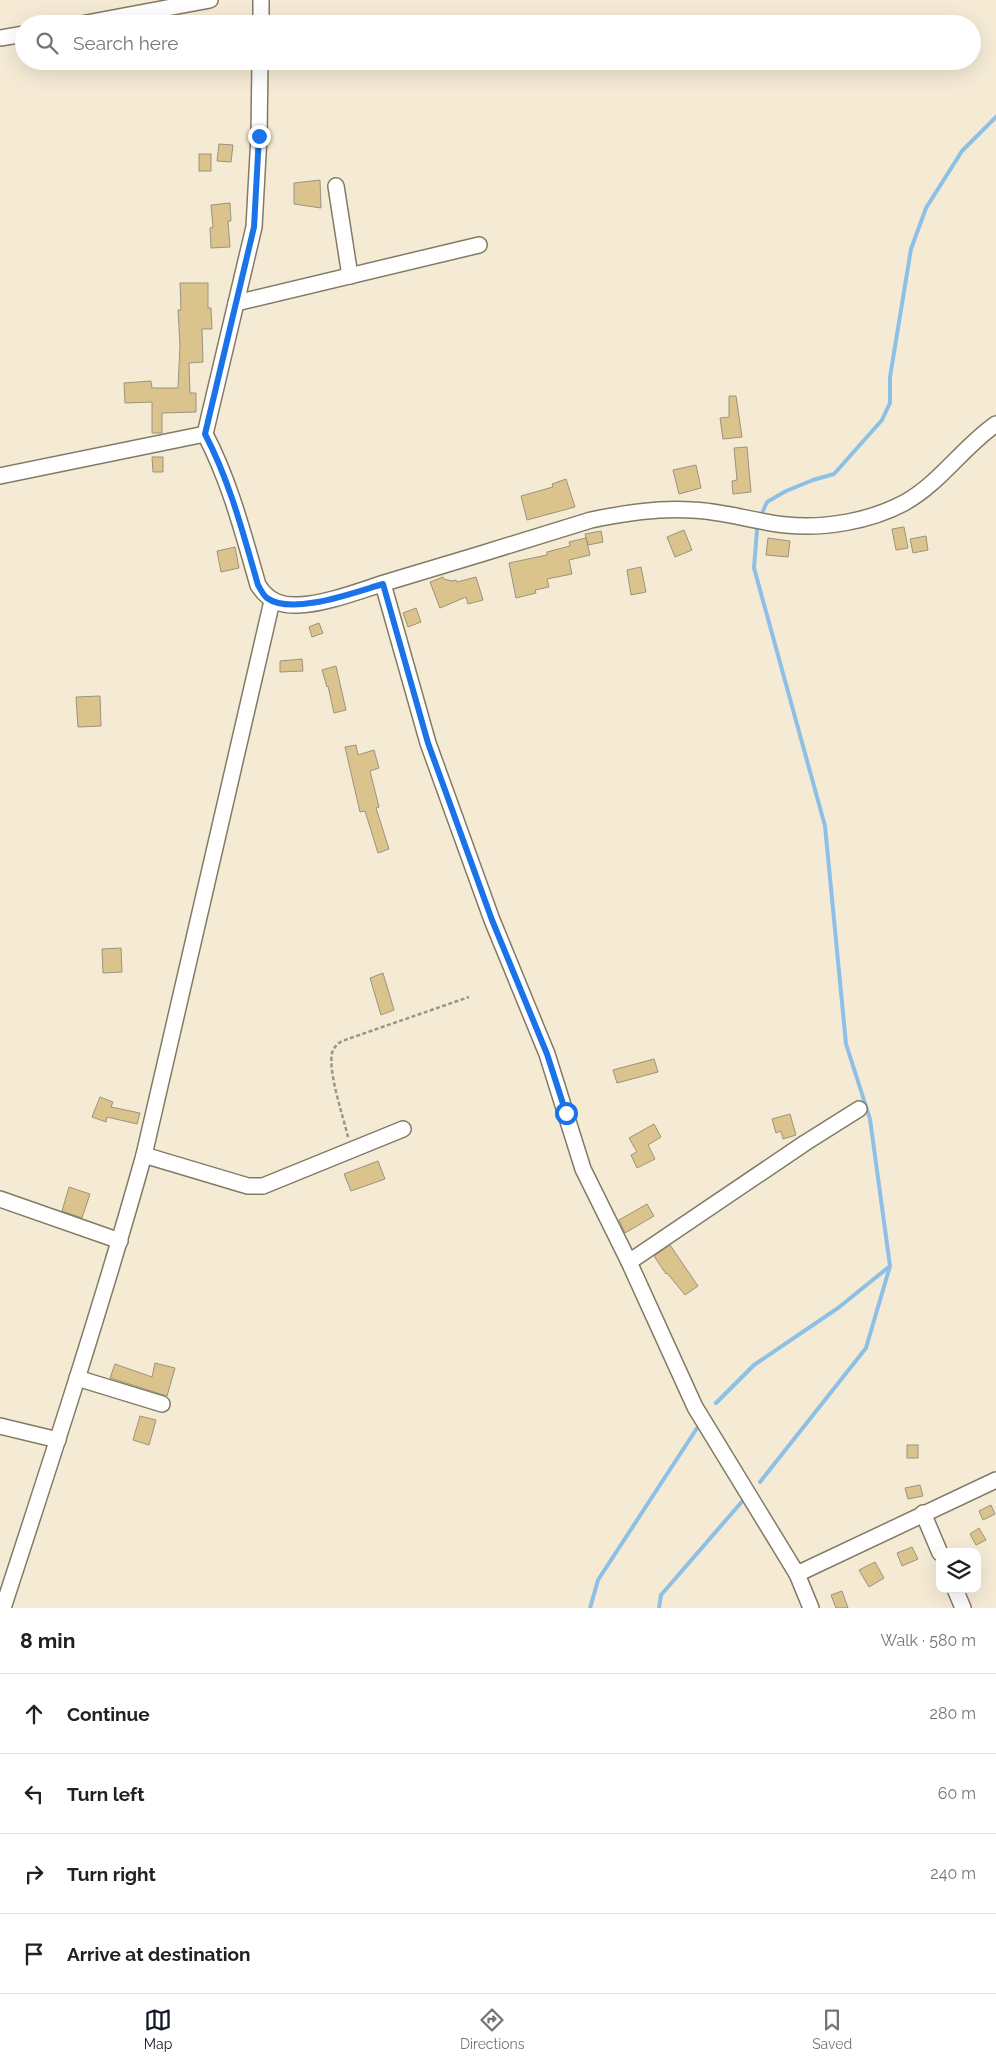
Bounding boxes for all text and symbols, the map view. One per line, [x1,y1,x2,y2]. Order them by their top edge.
search box [15,15,981,70]
icon: search [33,29,61,57]
text: Search here [73,32,179,54]
route end [248,125,271,148]
route start [555,1102,578,1125]
map controls [936,1548,981,1593]
button: layers [936,1548,981,1593]
text: 8 min [20,1628,75,1653]
text: Walk · 580 m [881,1631,976,1650]
icon: ahead [20,1700,48,1728]
text: Continue [67,1703,150,1725]
text: 280 m [930,1704,976,1723]
icon: left [20,1780,48,1808]
text: Turn left [67,1783,144,1805]
text: 60 m [938,1784,976,1803]
icon: right [20,1860,48,1888]
text: Turn right [67,1863,156,1885]
text: 240 m [930,1864,976,1883]
icon: arrive [20,1940,48,1968]
text: Arrive at destination [67,1943,251,1965]
tab: Map [144,2006,172,2052]
tab: Directions [460,2006,525,2052]
tab: Saved [812,2006,852,2052]

